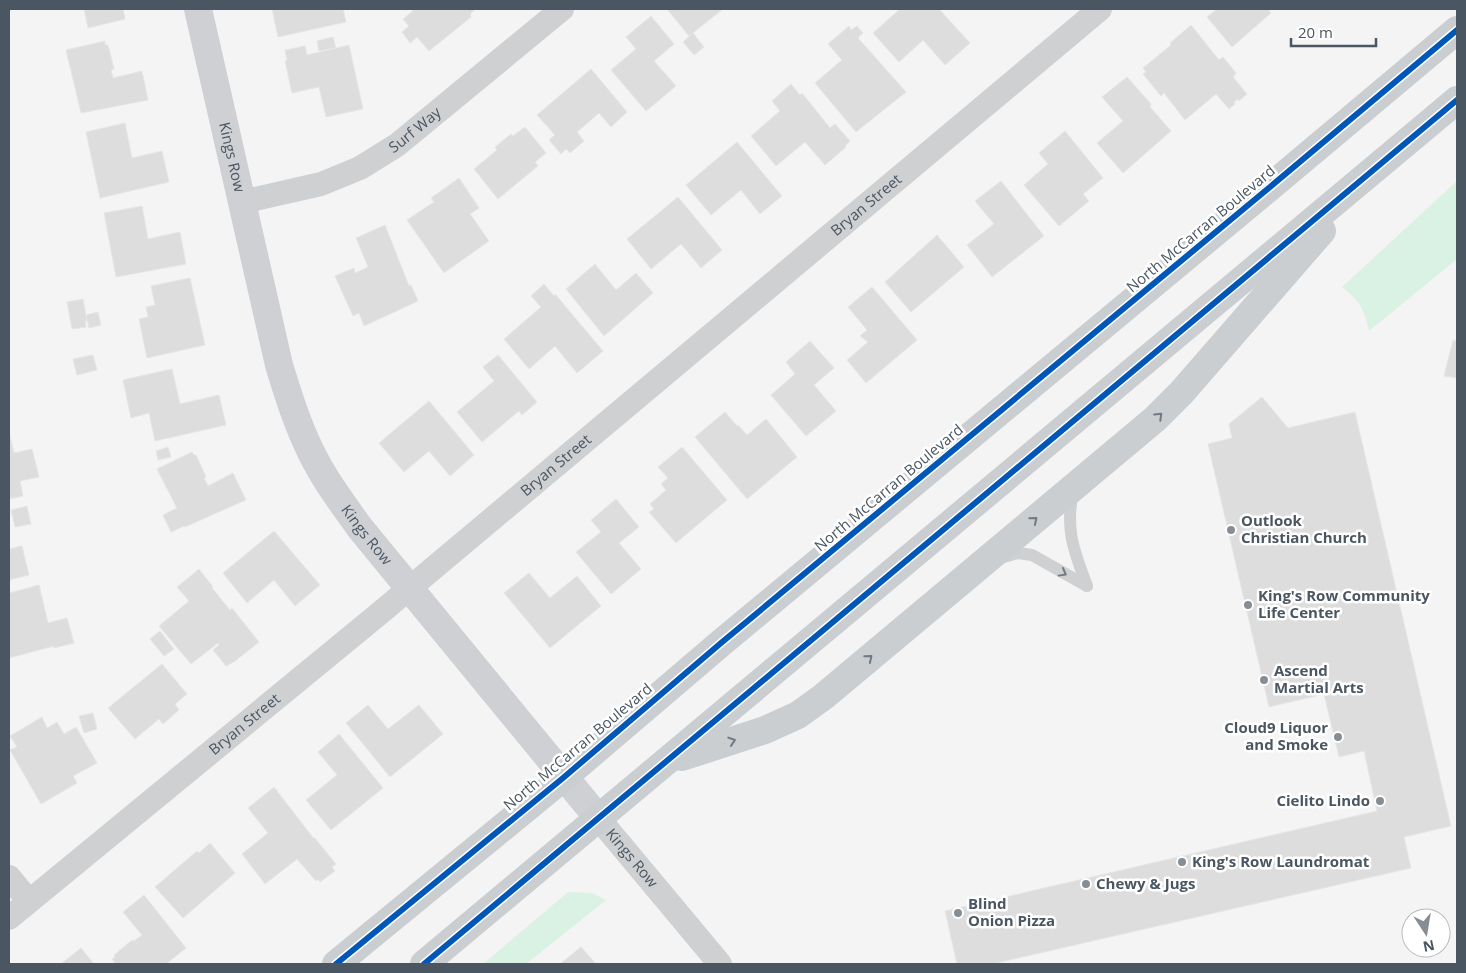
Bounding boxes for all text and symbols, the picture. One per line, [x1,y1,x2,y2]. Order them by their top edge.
scale bar [1291,15,1376,47]
text: 20 m [1298,22,1333,42]
street label: Surf Way [385,102,445,157]
street label: Kings Row [215,120,250,194]
street label: North McCarran Boulevard [1122,160,1279,296]
street label: Bryan Street [826,169,905,240]
one-way arrow [1153,413,1162,422]
street label: North McCarran Boulevard [810,419,967,555]
street label: Bryan Street [516,429,595,500]
street label: Kings Row [337,500,397,569]
place label: Outlook Christian Church [1241,510,1367,547]
one-way arrow [1029,517,1038,526]
marker: Outlook Christian Church [1225,524,1237,536]
one-way arrow [1058,566,1067,576]
place label: King's Row Community Life Center [1258,585,1430,622]
marker: King's Row Community Life Center [1242,599,1254,611]
one-way arrow [864,655,873,664]
place label: Ascend Martial Arts [1274,660,1364,697]
marker: Ascend Martial Arts [1258,674,1270,686]
street label: North McCarran Boulevard [499,678,656,814]
street label: Bryan Street [204,688,284,759]
place label: Cloud9 Liquor and Smoke [1224,717,1328,754]
marker: Cloud9 Liquor and Smoke [1332,731,1344,743]
one-way arrow [727,736,735,746]
place label: Cielito Lindo [1276,790,1370,810]
marker: Cielito Lindo [1374,795,1386,807]
street label: Kings Row [602,824,663,892]
place label: King's Row Laundromat [1192,851,1370,871]
marker: King's Row Laundromat [1176,856,1188,868]
place label: Chewy & Jugs [1096,873,1195,893]
marker: Chewy & Jugs [1080,878,1092,890]
place label: Blind Onion Pizza [968,893,1055,930]
marker: Blind Onion Pizza [952,907,964,919]
north arrow [1401,908,1451,958]
text: N [1421,936,1436,957]

